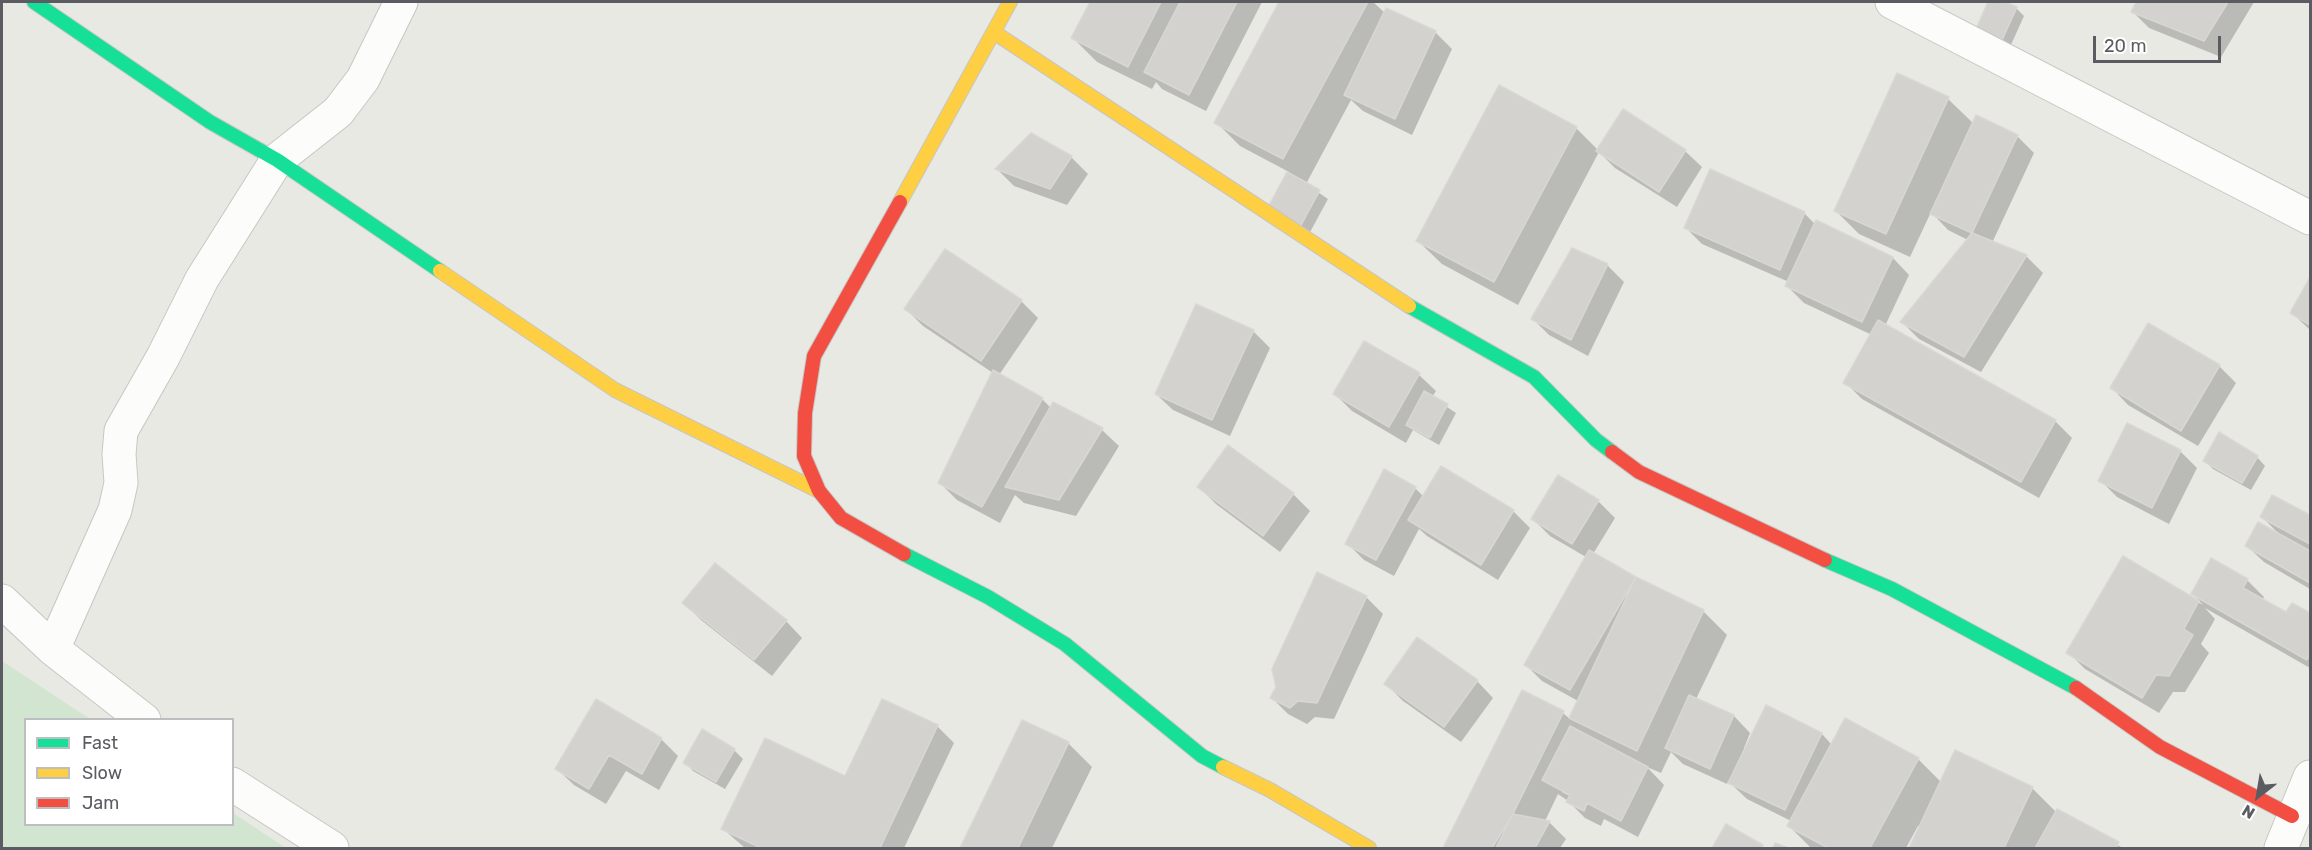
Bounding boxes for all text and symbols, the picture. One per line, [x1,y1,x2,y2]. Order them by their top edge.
scale bar [2096,24,2224,62]
text: 20 m [2104,35,2146,57]
legend [24,718,234,826]
text: Fast [82,732,118,754]
text: Slow [82,762,122,784]
north arrow [2228,766,2288,826]
text: Jam [82,792,119,814]
text: N [2239,801,2258,823]

